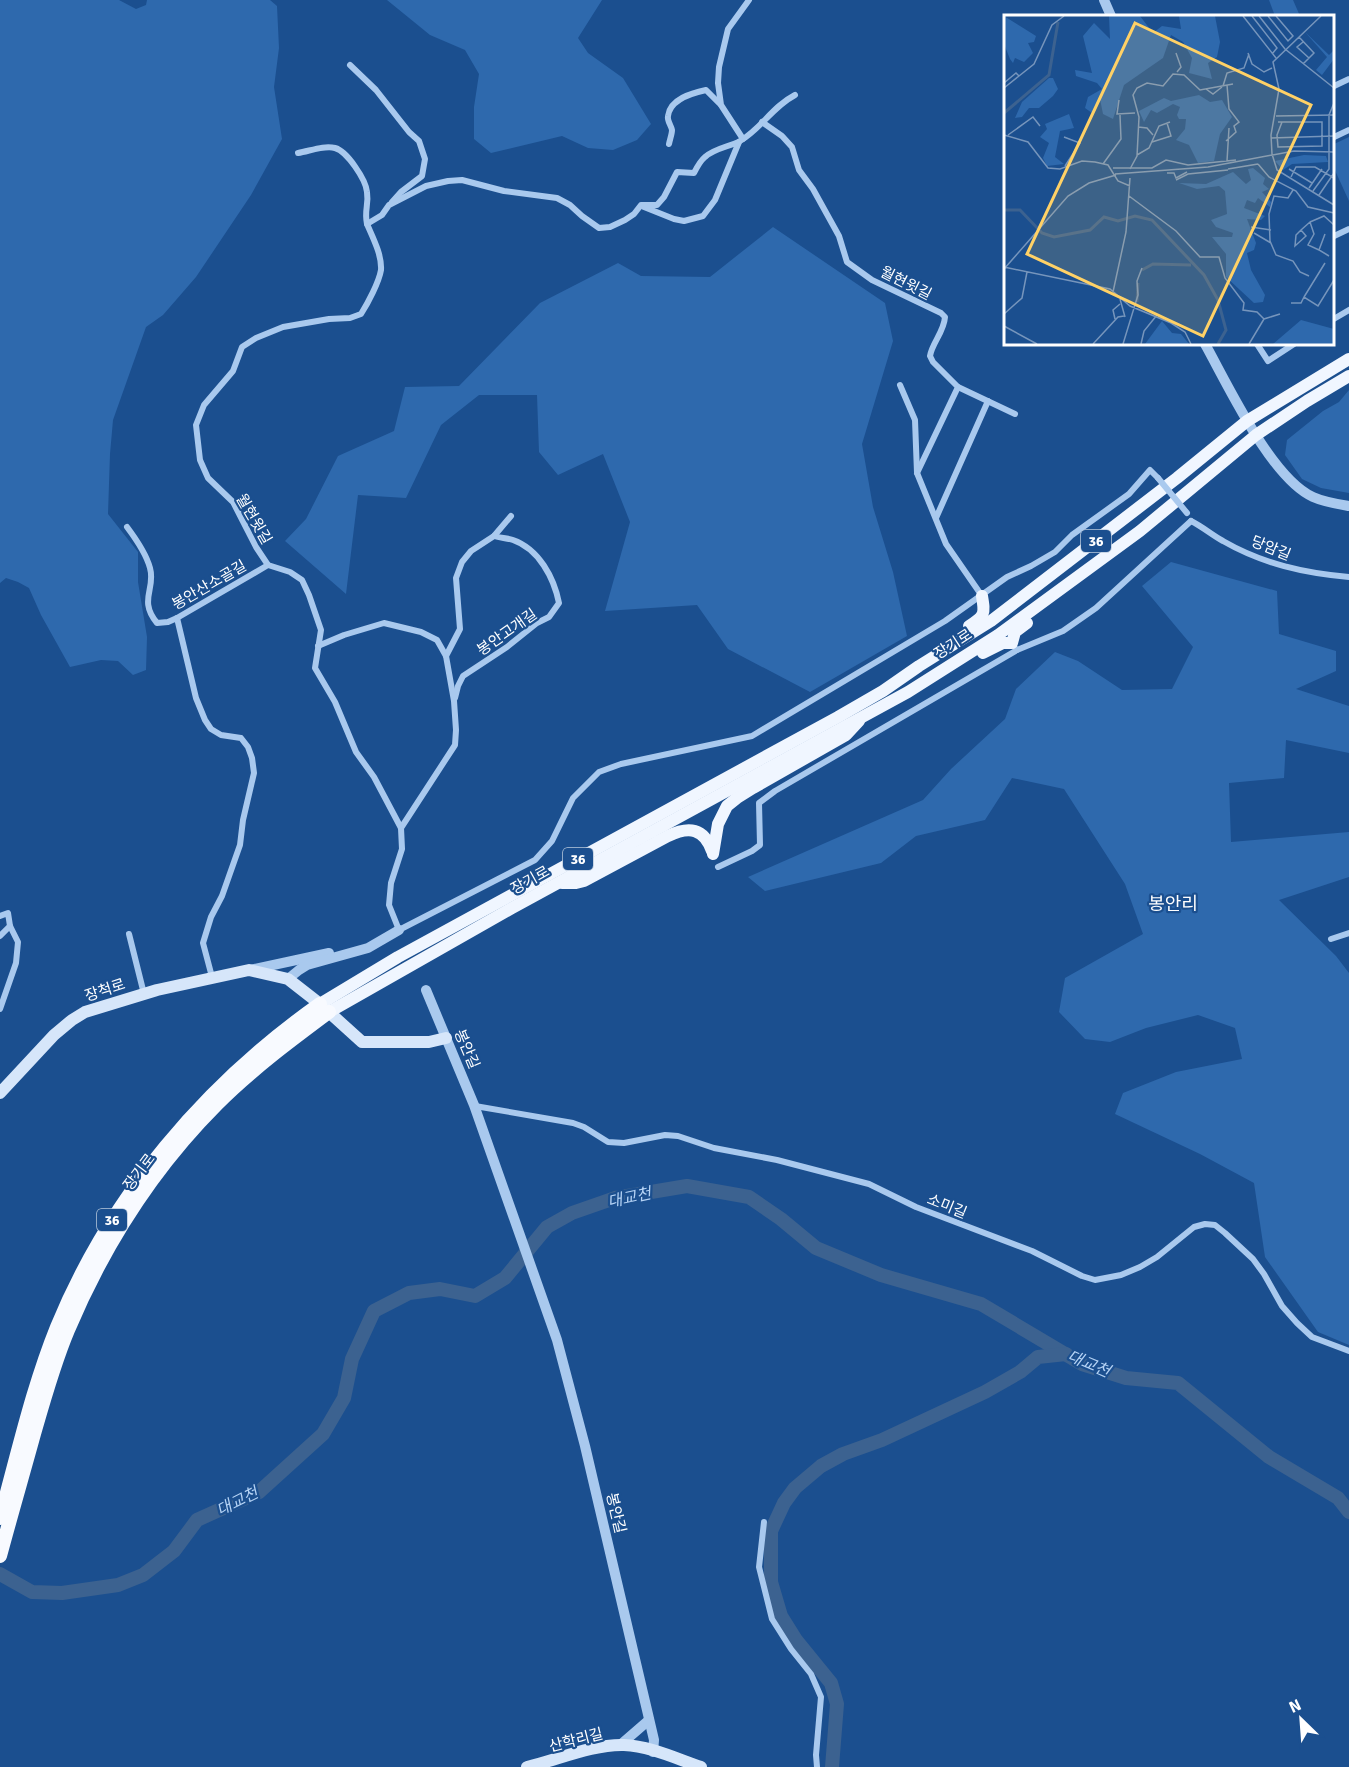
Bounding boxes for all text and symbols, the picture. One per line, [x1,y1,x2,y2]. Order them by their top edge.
inset map [1004,15,1334,345]
street label: 월현윗길 [877,262,935,304]
street label: 월현윗길 [232,491,276,547]
road number: 36 [1081,530,1111,552]
street label: 당암길 [1248,532,1294,564]
street label: 봉안산소골길 [169,557,249,613]
street label: 봉안고개길 [474,605,540,659]
street label: 장기로 [931,625,975,663]
road number: 36 [563,848,593,870]
street label: 장기로 [508,862,552,898]
district label: 봉안리 [1148,893,1198,915]
street label: 장척로 [83,975,127,1005]
street label: 봉안길 [451,1026,483,1072]
street label: 장기로 [119,1150,159,1194]
water label: 대교천 [606,1183,655,1212]
street label: 소미길 [924,1190,970,1222]
road number: 36 [97,1209,127,1231]
water label: 대교천 [1064,1346,1115,1383]
water label: 대교천 [213,1482,264,1521]
street label: 봉안길 [603,1491,629,1535]
north arrow [1271,1689,1331,1749]
text: N [1286,1695,1304,1718]
street label: 산학리길 [547,1725,605,1755]

